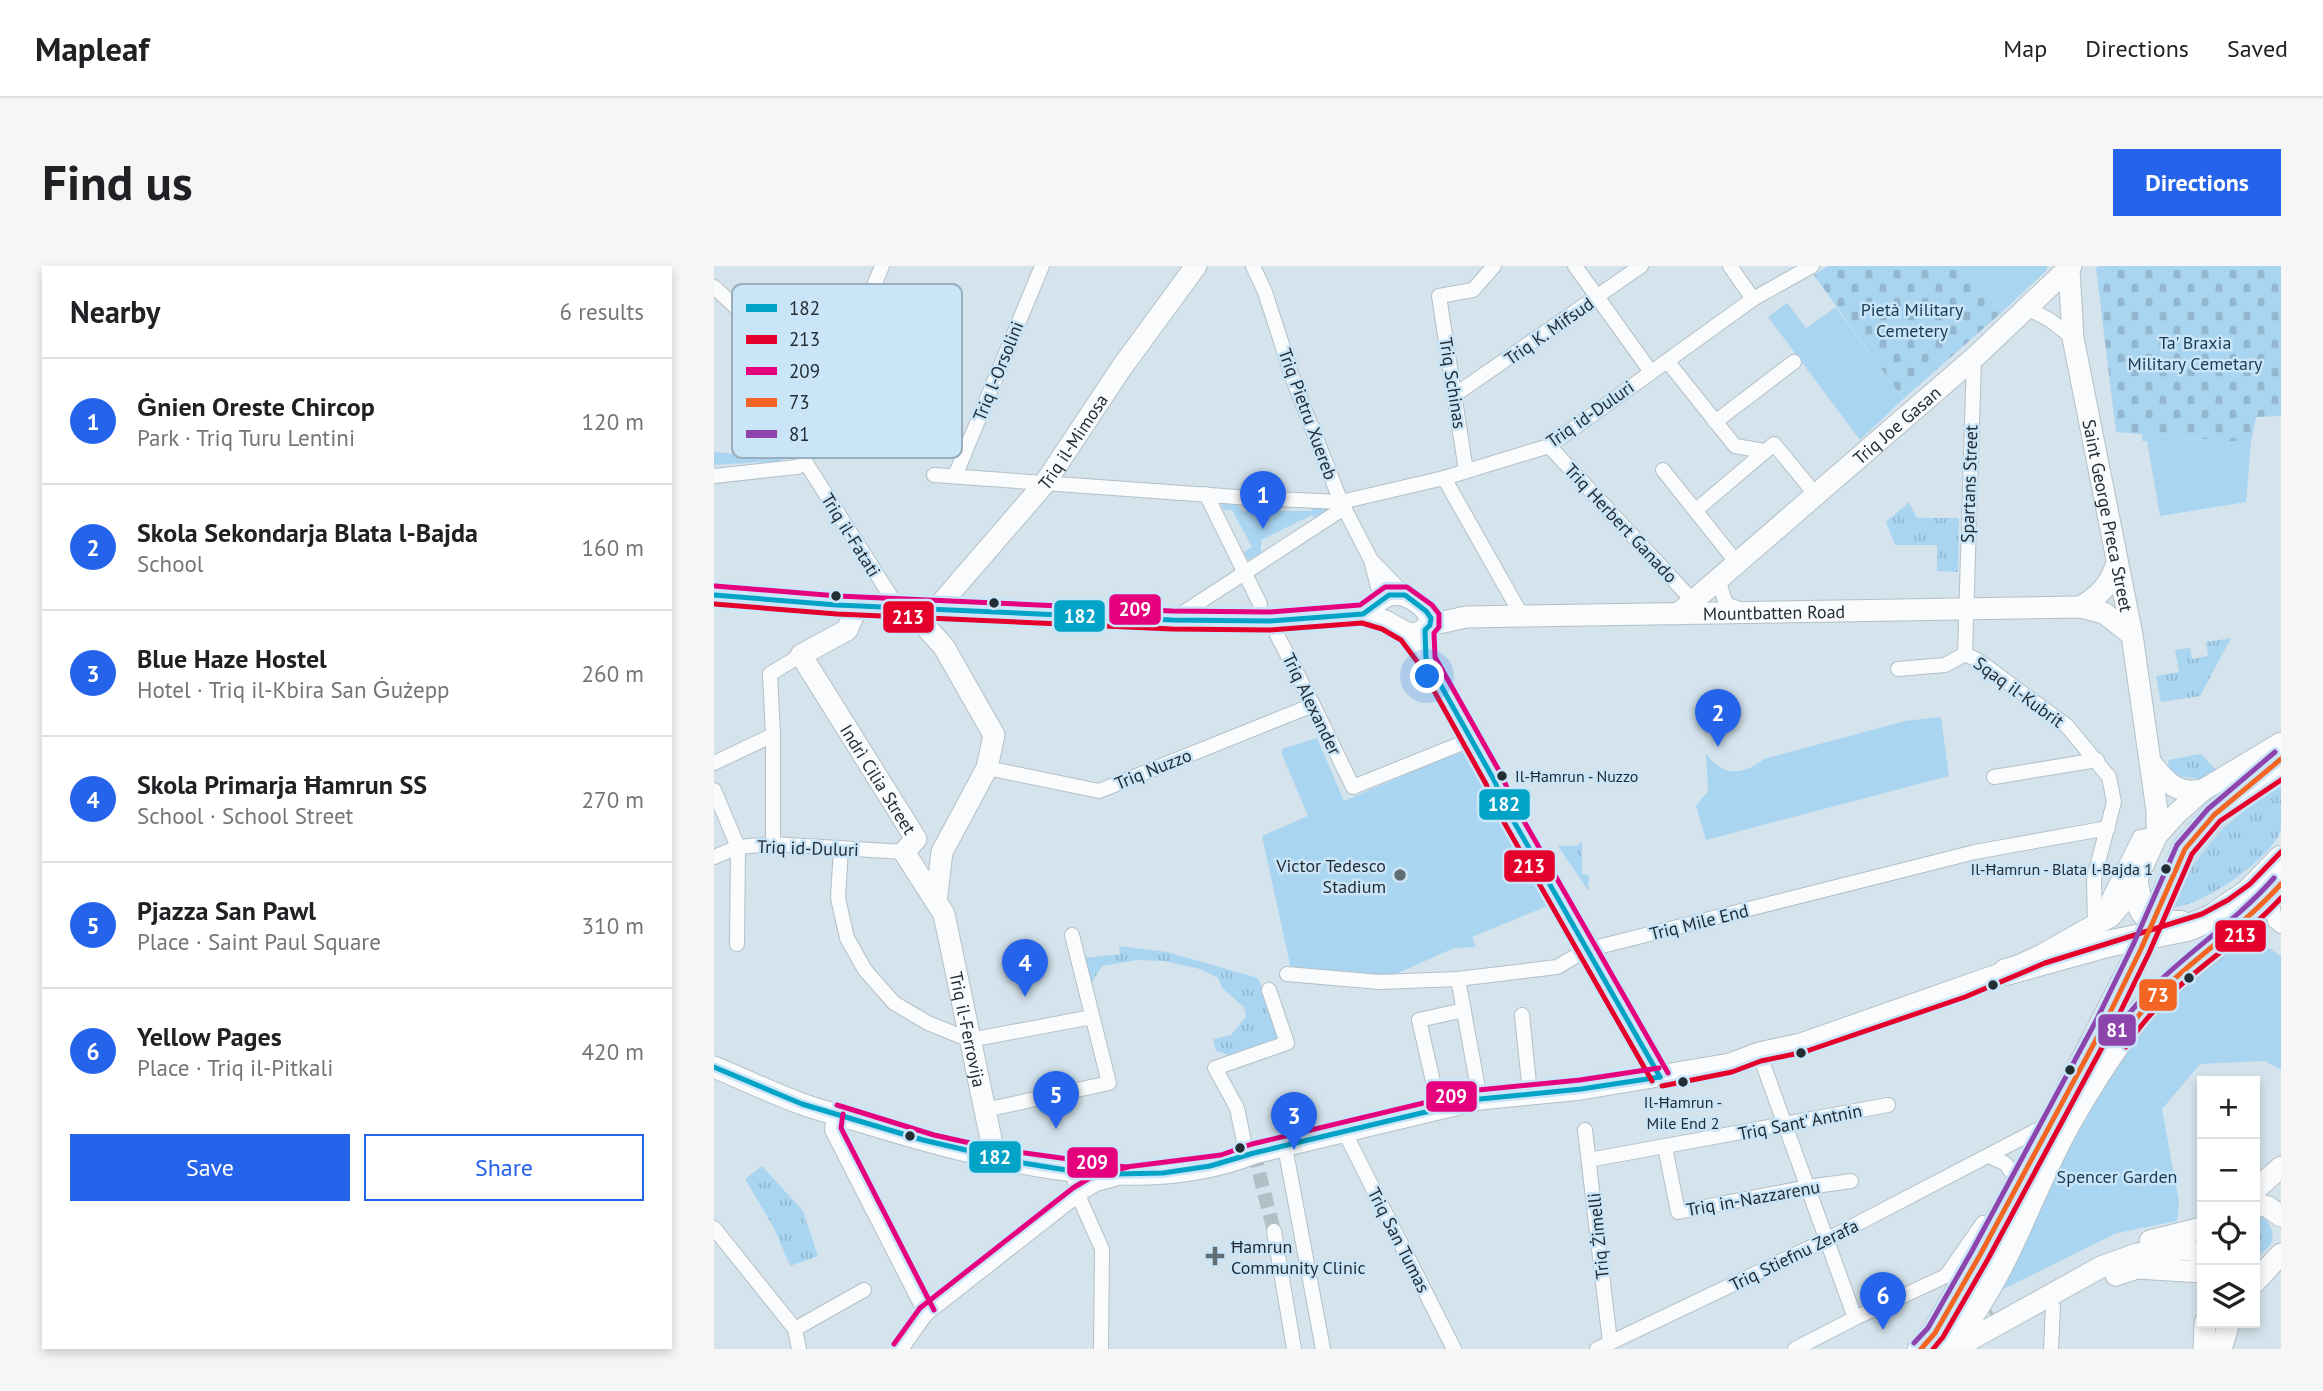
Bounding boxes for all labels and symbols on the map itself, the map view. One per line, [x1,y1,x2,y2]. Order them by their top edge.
legend [732,284,962,458]
street label: Triq K. Mifsud [1500,292,1598,370]
text: 182 [789,296,820,320]
park label: Pietà Military Cemetery [1861,298,1964,342]
street label: Triq l-Orsolini [968,318,1028,424]
text: 213 [789,327,820,351]
park label: Ta' Braxia Military Cemetary [2128,331,2263,375]
street label: Triq Schinas [1434,336,1472,430]
street label: Triq Pietru Xuereb [1274,345,1342,483]
text: 209 [789,359,820,383]
street label: Triq id-Duluri [1542,375,1638,453]
street label: Triq Joe Gasan [1848,381,1945,469]
street label: Triq il-Mimosa [1033,389,1113,494]
text: 73 [789,390,810,414]
street label: Saint George Preca Street [2078,417,2139,614]
text: 81 [789,422,810,446]
street label: Spartans Street [1955,425,1983,543]
street label: Triq Herbert Ganado [1560,458,1682,588]
pin: 1 [1240,471,1286,529]
street label: Triq il-Fatati [816,489,886,581]
unlabelled marker [829,589,843,603]
line badge: 209 [1108,593,1162,626]
unlabelled marker [987,596,1001,610]
text: 209 [1119,597,1151,621]
line badge: 182 [1053,599,1106,633]
street label: Mountbatten Road [1703,599,1845,625]
line badge: 213 [882,600,935,634]
text: 182 [1064,604,1096,628]
text: 213 [892,605,924,629]
street label: Triq Alexander [1277,649,1347,759]
street label: Sqaq il-Kubrit [1969,652,2069,732]
your location [1410,659,1444,693]
pin: 2 [1695,689,1741,747]
street label: Indrì Cilia Street [836,720,922,838]
street label: Triq Nuzzo [1111,743,1195,795]
place label: Il-Ħamrun - Nuzzo [1515,766,1638,786]
marker: Il-Ħamrun - Nuzzo [1495,769,1509,783]
line badge: 182 [1478,788,1531,821]
text: 182 [1488,792,1520,816]
street label: Triq id-Duluri [757,835,859,861]
line badge: 213 [1503,849,1556,883]
place label: Victor Tedesco Stadium [1275,854,1386,898]
text: 213 [1513,854,1545,878]
place label: Il-Ħamrun - Blata l-Bajda 1 [1970,859,2153,879]
marker: Il-Ħamrun - Blata l-Bajda 1 [2159,862,2173,876]
marker: Victor Tedesco Stadium [1392,867,1408,883]
street label: Triq Mile End [1647,899,1751,945]
line badge: 213 [2214,919,2267,953]
text: 213 [2224,923,2256,947]
pin: 4 [1002,939,1048,997]
street label: Triq il-Ferrovija [945,969,991,1089]
unlabelled marker [2182,971,2196,985]
unlabelled marker [1986,978,2000,992]
line badge: 73 [2138,978,2178,1012]
text: 73 [2147,983,2169,1007]
line badge: 81 [2097,1013,2137,1047]
text: 81 [2106,1018,2128,1042]
unlabelled marker [1794,1046,1808,1060]
unlabelled marker [2063,1063,2077,1077]
pin: 5 [1033,1071,1079,1129]
marker: Il-Ħamrun - Mile End 2 [1676,1075,1690,1089]
line badge: 209 [1425,1080,1478,1113]
text: 209 [1435,1084,1467,1108]
pin: 3 [1271,1092,1317,1150]
place label: Il-Ħamrun - Mile End 2 [1644,1092,1722,1133]
street label: Triq Sant' Antnin [1736,1099,1864,1145]
unlabelled marker [903,1129,917,1143]
line badge: 182 [968,1140,1022,1174]
unlabelled marker [1233,1141,1247,1155]
text: 182 [979,1145,1011,1169]
line badge: 209 [1066,1146,1119,1179]
text: 209 [1076,1150,1108,1174]
park label: Spencer Garden [2057,1165,2177,1188]
street label: Triq in-Nazzarenu [1684,1175,1822,1221]
street label: Triq San Tumas [1363,1184,1435,1296]
street label: Triq Żimelli [1582,1192,1614,1280]
street label: Triq Stiefnu Zerafa [1726,1214,1862,1296]
place label: Ħamrun Community Clinic [1231,1235,1366,1279]
marker: Ħamrun Community Clinic [1205,1246,1225,1266]
pin: 6 [1860,1272,1906,1330]

